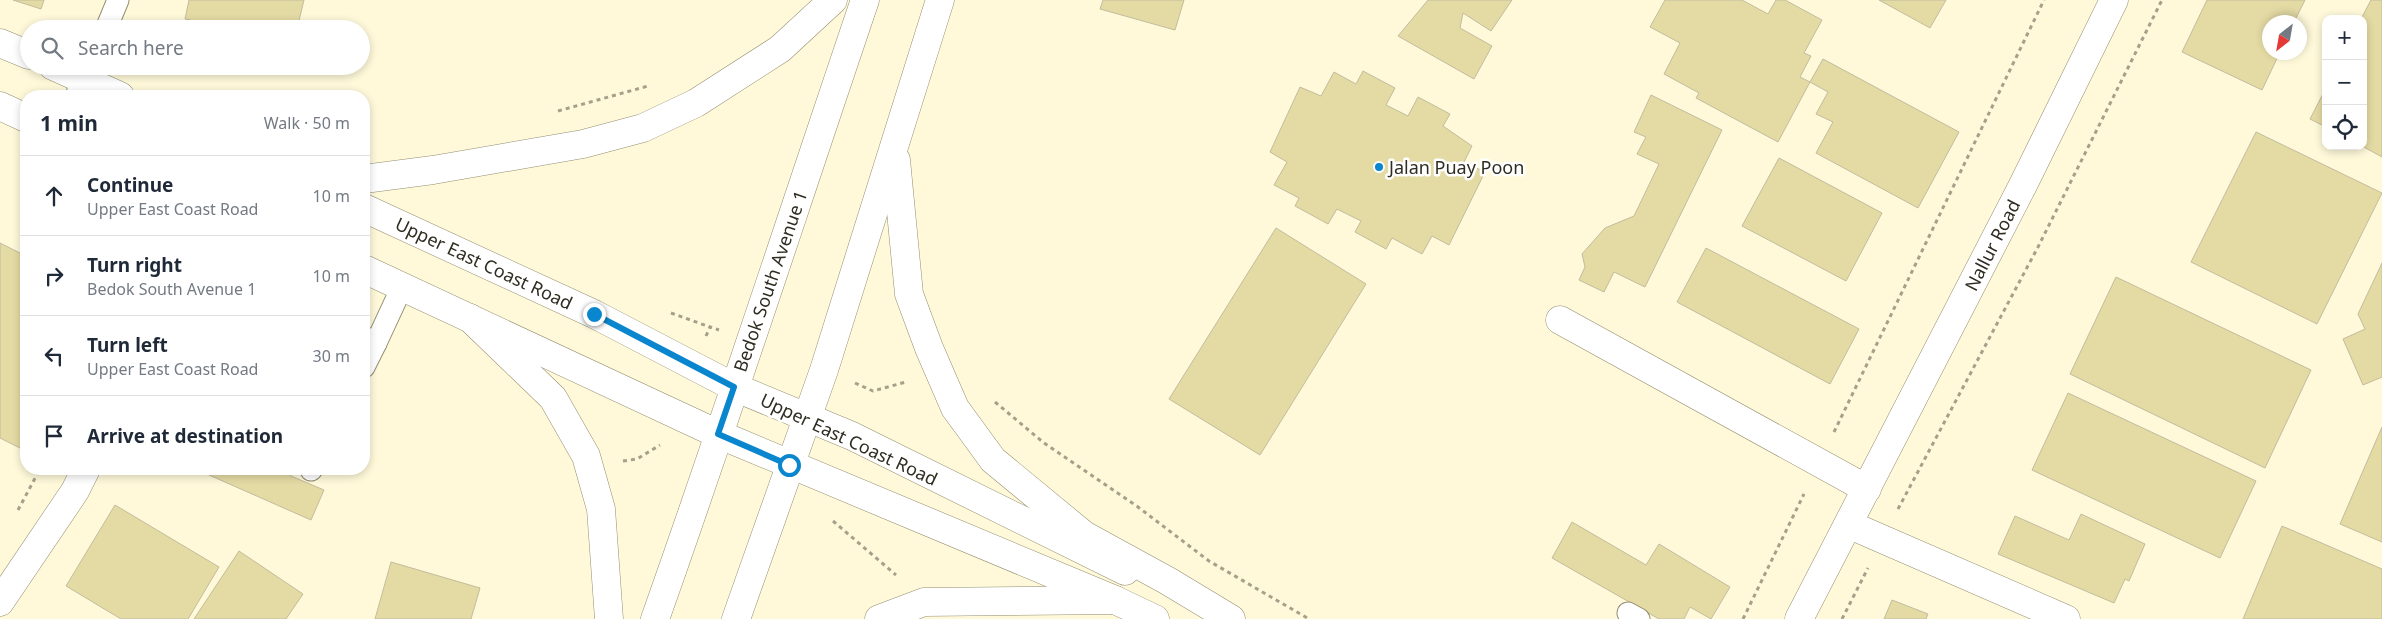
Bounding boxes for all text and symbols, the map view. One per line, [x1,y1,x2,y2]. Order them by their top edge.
north arrow [2262,15,2307,60]
map controls [2322,15,2367,150]
button: + [2322,15,2367,60]
search box [20,20,370,75]
icon: search [38,34,66,62]
text: Search here [78,35,184,61]
button: − [2322,60,2367,105]
button: locate [2322,105,2367,150]
text: 1 min [40,109,98,137]
text: Walk · 50 m [264,112,350,134]
place label: Jalan Puay Poon [1387,155,1524,179]
marker: Jalan Puay Poon [1373,161,1385,173]
text: Continue [87,172,173,198]
icon: ahead [40,182,68,210]
text: 10 m [313,185,350,207]
street label: Bedok South Avenue 1 [728,187,812,375]
street label: Nallur Road [1959,195,2025,295]
text: Upper East Coast Road [87,198,258,220]
street label: Upper East Coast Road [392,211,576,315]
text: Turn right [87,252,182,278]
icon: right [40,262,68,290]
text: 10 m [313,265,350,287]
text: Bedok South Avenue 1 [87,278,256,300]
route end [583,303,606,326]
text: Turn left [87,332,168,358]
icon: left [40,342,68,370]
text: 30 m [313,345,350,367]
text: Upper East Coast Road [87,358,258,380]
street label: Upper East Coast Road [757,387,941,491]
icon: arrive [40,422,68,450]
text: Arrive at destination [87,423,283,449]
route start [778,454,801,477]

